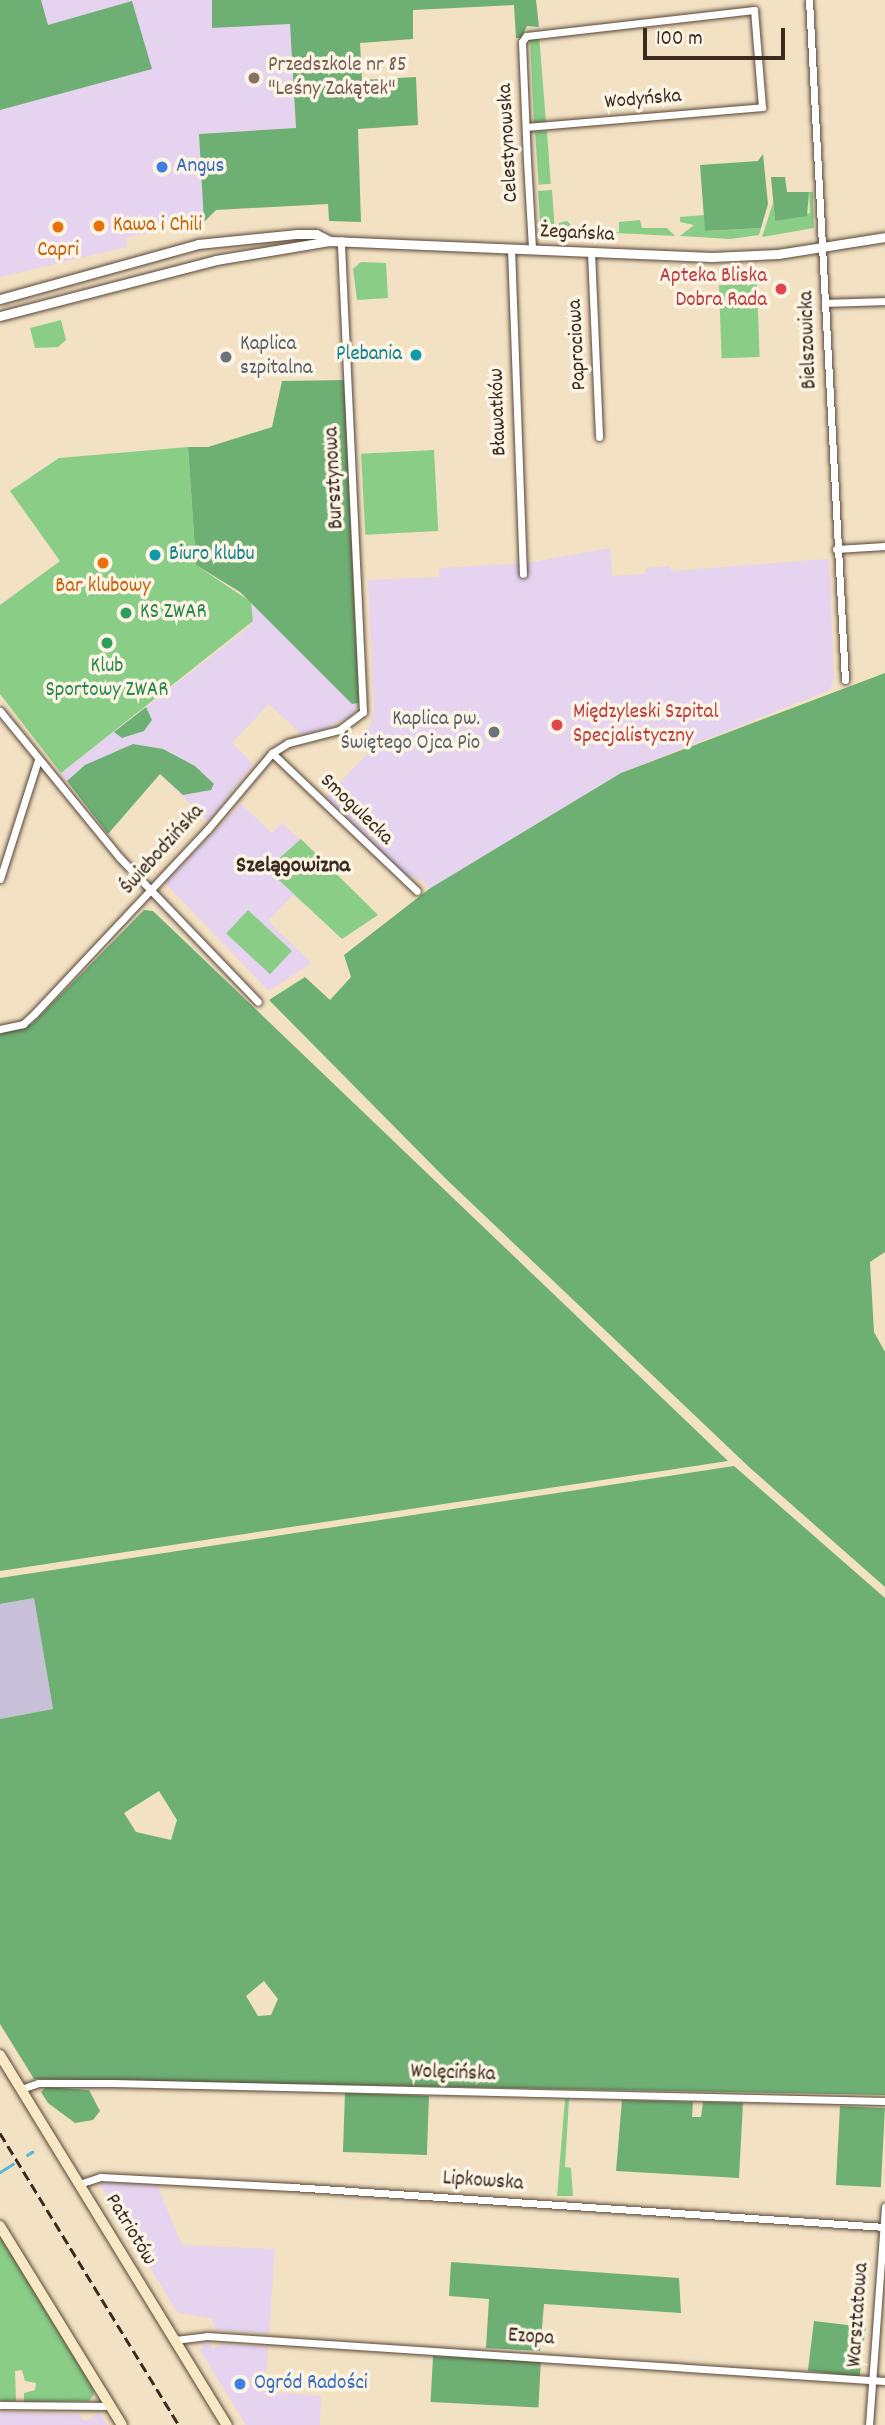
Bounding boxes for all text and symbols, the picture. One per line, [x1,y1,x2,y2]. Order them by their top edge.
scale bar [647,14,789,58]
text: 100 m [656,25,703,55]
place label: Przedszkole nr 85 "Leśny Zakątek" [268,53,407,103]
marker: Przedszkole nr 85 "Leśny Zakątek" [246,70,262,86]
street label: Celestynowska [493,83,525,203]
street label: Wodyńska [604,84,682,116]
place label: Angus [176,154,224,180]
marker: Angus [154,159,170,175]
place label: Kawa i Chili [113,213,202,239]
marker: Kawa i Chili [91,218,107,234]
marker: Capri [50,219,66,235]
street label: Żegańska [539,219,615,249]
place label: Capri [37,238,79,264]
place label: Apteka Bliska Dobra Rada [660,264,767,314]
marker: Apteka Bliska Dobra Rada [773,281,789,297]
street label: Bielszowicka [795,290,823,390]
street label: Paprociowa [563,299,593,391]
place label: Kaplica szpitalna [240,332,312,382]
place label: Plebania [336,342,402,368]
marker: Plebania [408,347,424,363]
marker: Kaplica szpitalna [218,349,234,365]
street label: Bławatków [485,368,513,456]
street label: Bursztynowa [320,426,350,530]
place label: Biuro klubu [169,542,255,568]
marker: Biuro klubu [147,547,163,563]
marker: Bar klubowy [95,555,111,571]
place label: Bar klubowy [55,574,151,600]
place label: KS ZWAR [140,600,207,626]
marker: KS ZWAR [118,605,134,621]
marker: Klub Sportowy ZWAR [99,635,115,651]
place label: Klub Sportowy ZWAR [45,654,169,704]
place label: Międzyleski Szpital Specjalistyczny [573,700,718,750]
place label: Kaplica pw. Świętego Ojca Pio [341,707,480,757]
marker: Międzyleski Szpital Specjalistyczny [547,715,567,735]
marker: Kaplica pw. Świętego Ojca Pio [486,724,502,740]
street label: Smogulecka [314,769,398,851]
street label: Świebodzińska [116,800,210,900]
district label: Szelągowizna [236,853,350,881]
street label: Wolęcińska [410,2060,496,2088]
street label: Lipkowska [442,2167,524,2197]
street label: Patriotów [99,2190,161,2270]
street label: Warsztatowa [843,2262,875,2368]
street label: Ezopa [507,2324,555,2352]
place label: Ogród Radości [254,2371,368,2397]
marker: Ogród Radości [232,2376,248,2392]

